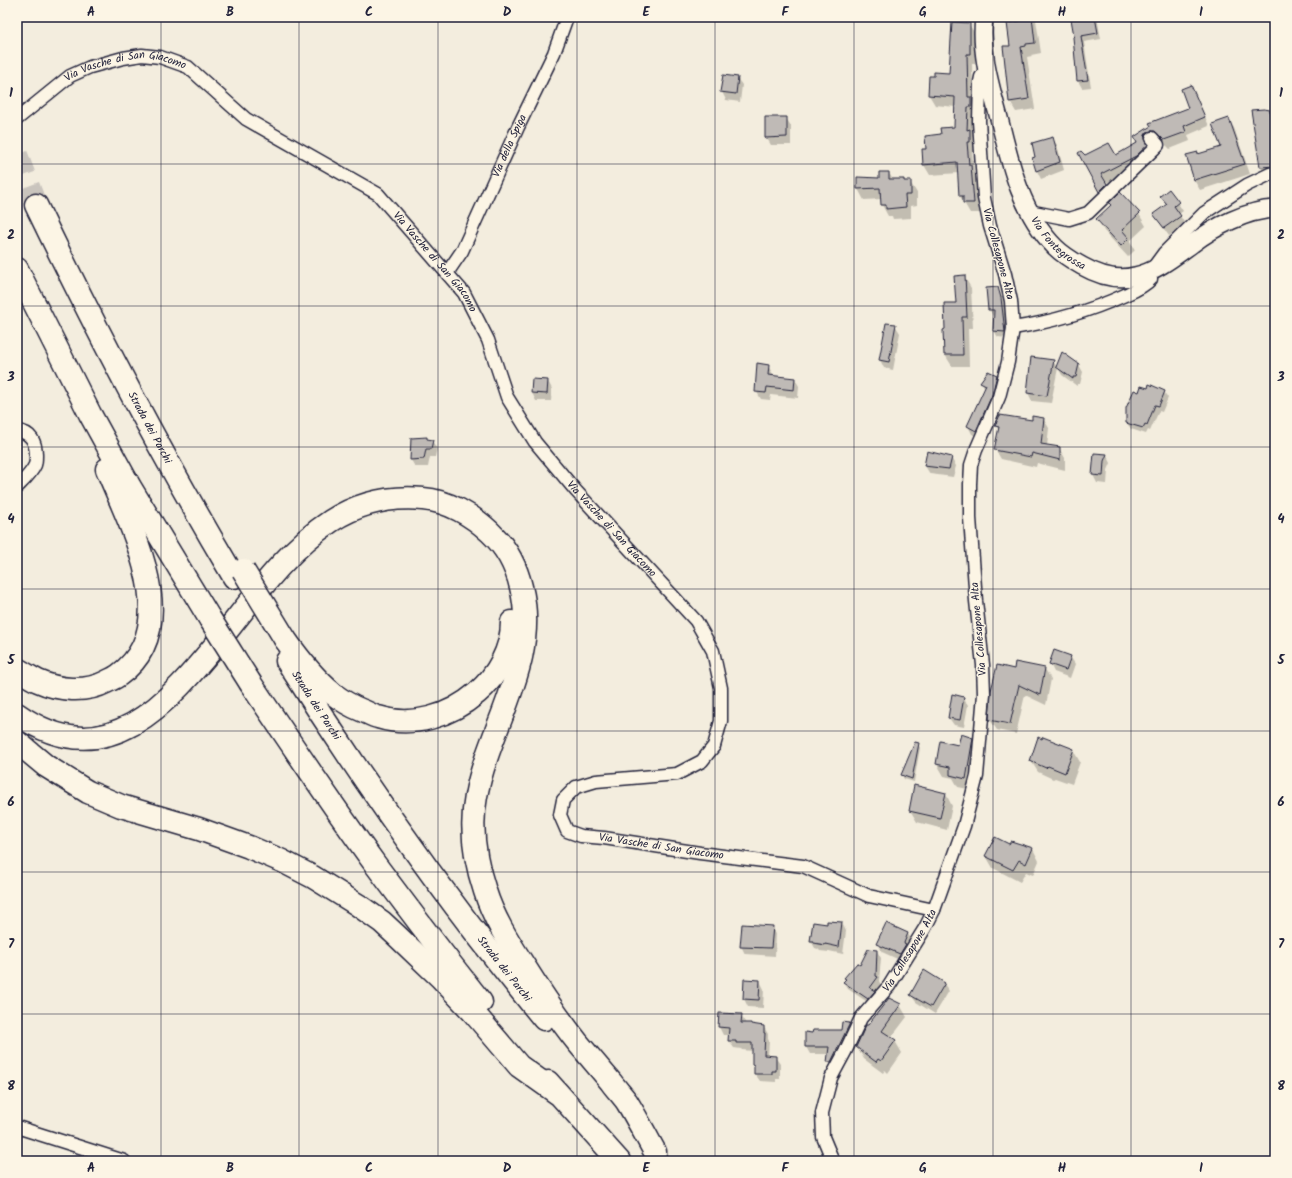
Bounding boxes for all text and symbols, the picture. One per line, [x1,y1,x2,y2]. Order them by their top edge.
text: A [87,2,95,23]
text: B [226,2,234,23]
text: C [365,2,373,23]
text: D [503,2,512,23]
text: E [642,2,650,23]
text: F [781,2,789,23]
text: G [919,2,927,23]
text: H [1058,2,1067,23]
text: I [1199,2,1203,23]
street label: Via Vasche di San Giacomo [60,46,189,86]
text: 1 [9,83,13,104]
text: 1 [1279,83,1283,104]
street label: Via della Spiga [487,111,532,180]
street label: Via Collesapone Alta [977,206,1019,302]
street label: Via Vasche di San Giacomo [388,208,481,316]
street label: Via Fontegrossa [1025,213,1089,275]
text: 2 [7,225,15,246]
text: 2 [1277,225,1285,246]
text: 3 [6,367,15,388]
text: 3 [1276,367,1285,388]
street label: Strada dei Parchi [123,388,177,467]
street label: Via Vasche di San Giacomo [562,477,661,582]
text: 4 [7,509,15,530]
text: 4 [1277,509,1285,530]
street label: Via Collesapone Alta [966,581,992,677]
text: 5 [7,650,16,671]
text: 5 [1277,650,1286,671]
street label: Strada dei Parchi [286,667,345,744]
text: 6 [7,792,15,813]
text: 6 [1277,792,1285,813]
street label: Via Vasche di San Giacomo [598,829,725,865]
street label: Via Collesapone Alta [878,906,942,996]
street label: Strada dei Parchi [472,932,536,1006]
text: 7 [8,934,15,955]
text: 7 [1278,934,1285,955]
text: 8 [7,1076,15,1097]
text: 8 [1277,1076,1285,1097]
text: A [87,1158,95,1178]
text: B [226,1158,234,1178]
text: C [365,1158,373,1178]
text: D [503,1158,512,1178]
text: E [642,1158,650,1178]
text: F [781,1158,789,1178]
text: G [919,1158,927,1178]
text: H [1058,1158,1067,1178]
text: I [1199,1158,1203,1178]

